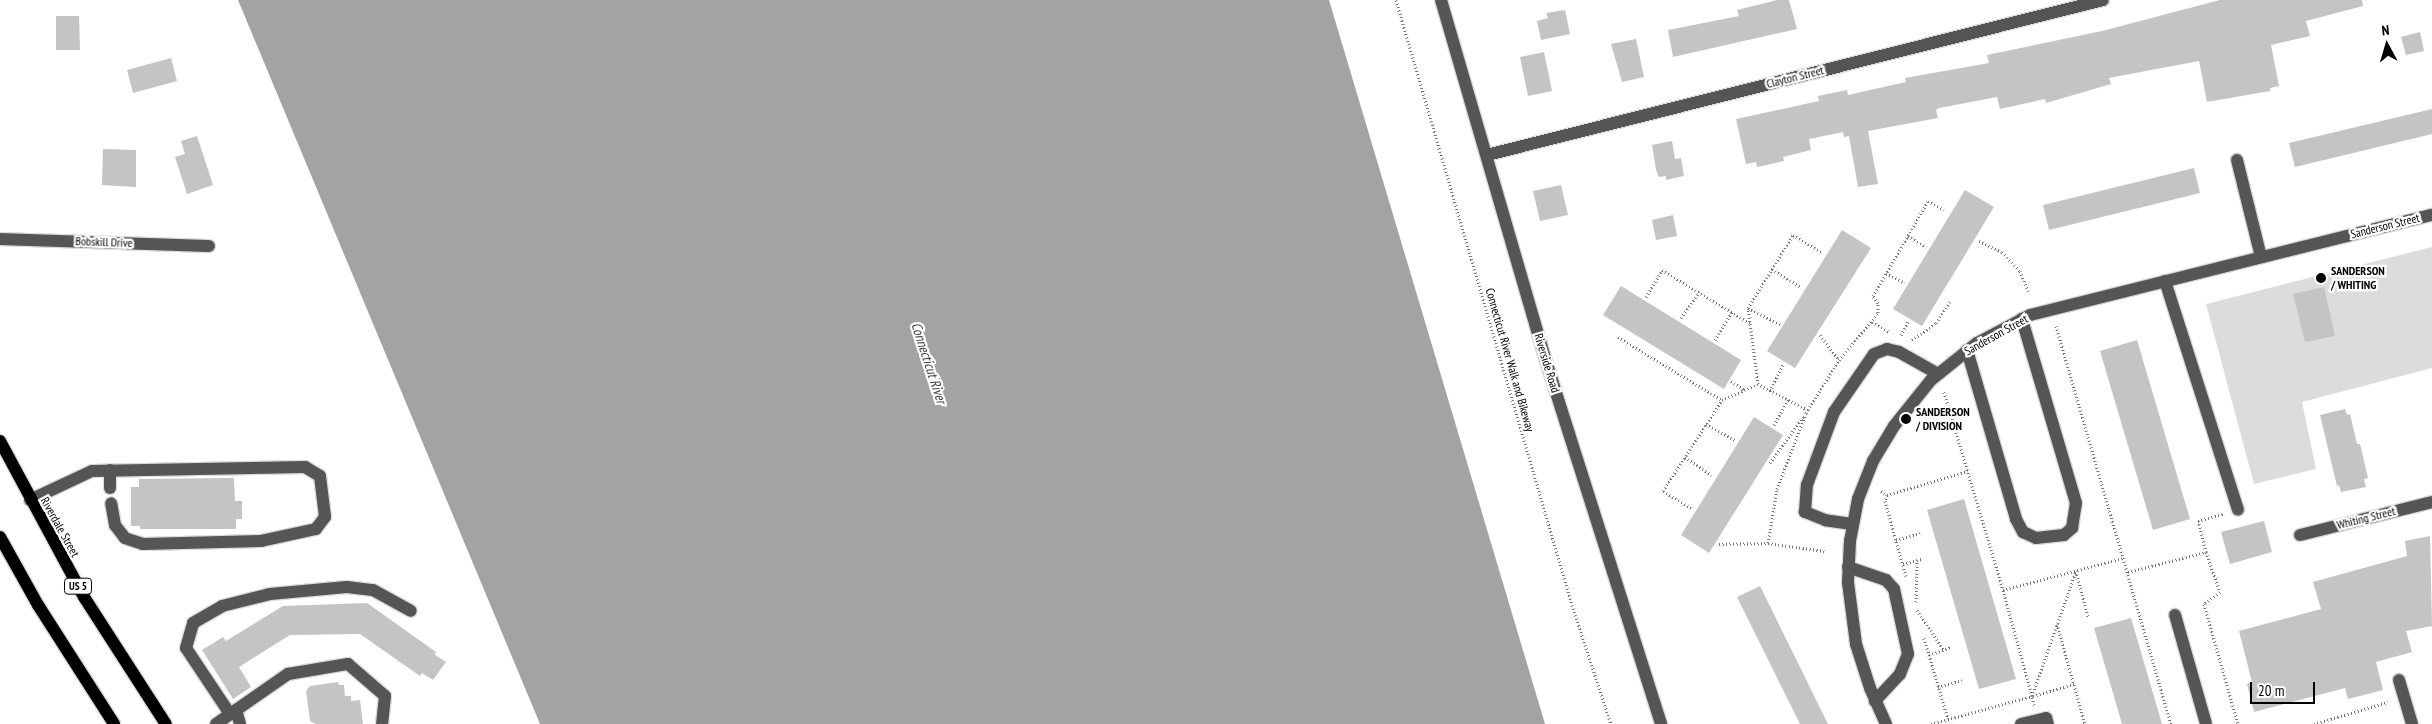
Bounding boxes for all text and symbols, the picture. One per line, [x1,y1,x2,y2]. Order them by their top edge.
north arrow [2362,20,2412,70]
text: N [2381,21,2390,39]
street label: Clayton Street [1765,63,1825,91]
street label: Sanderson Street [2349,210,2421,242]
street label: Bobskill Drive [75,234,133,250]
place label: SANDERSON / WHITING [2331,264,2385,292]
marker: SANDERSON / WHITING [2315,272,2327,284]
street label: Connecticut River Walk and Bikeway [1482,286,1538,434]
street label: Sanderson Street [1962,312,2030,358]
water label: Connecticut River [908,320,950,406]
street label: Riverside Road [1531,332,1563,394]
place label: SANDERSON / DIVISION [1916,405,1970,433]
marker: SANDERSON / DIVISION [1900,413,1912,425]
street label: Riverdale Street [38,494,82,560]
street label: Whiting Street [2335,504,2397,532]
road number: US 5 [63,578,93,594]
scale bar [2252,672,2317,704]
text: 20 m [2258,681,2284,700]

